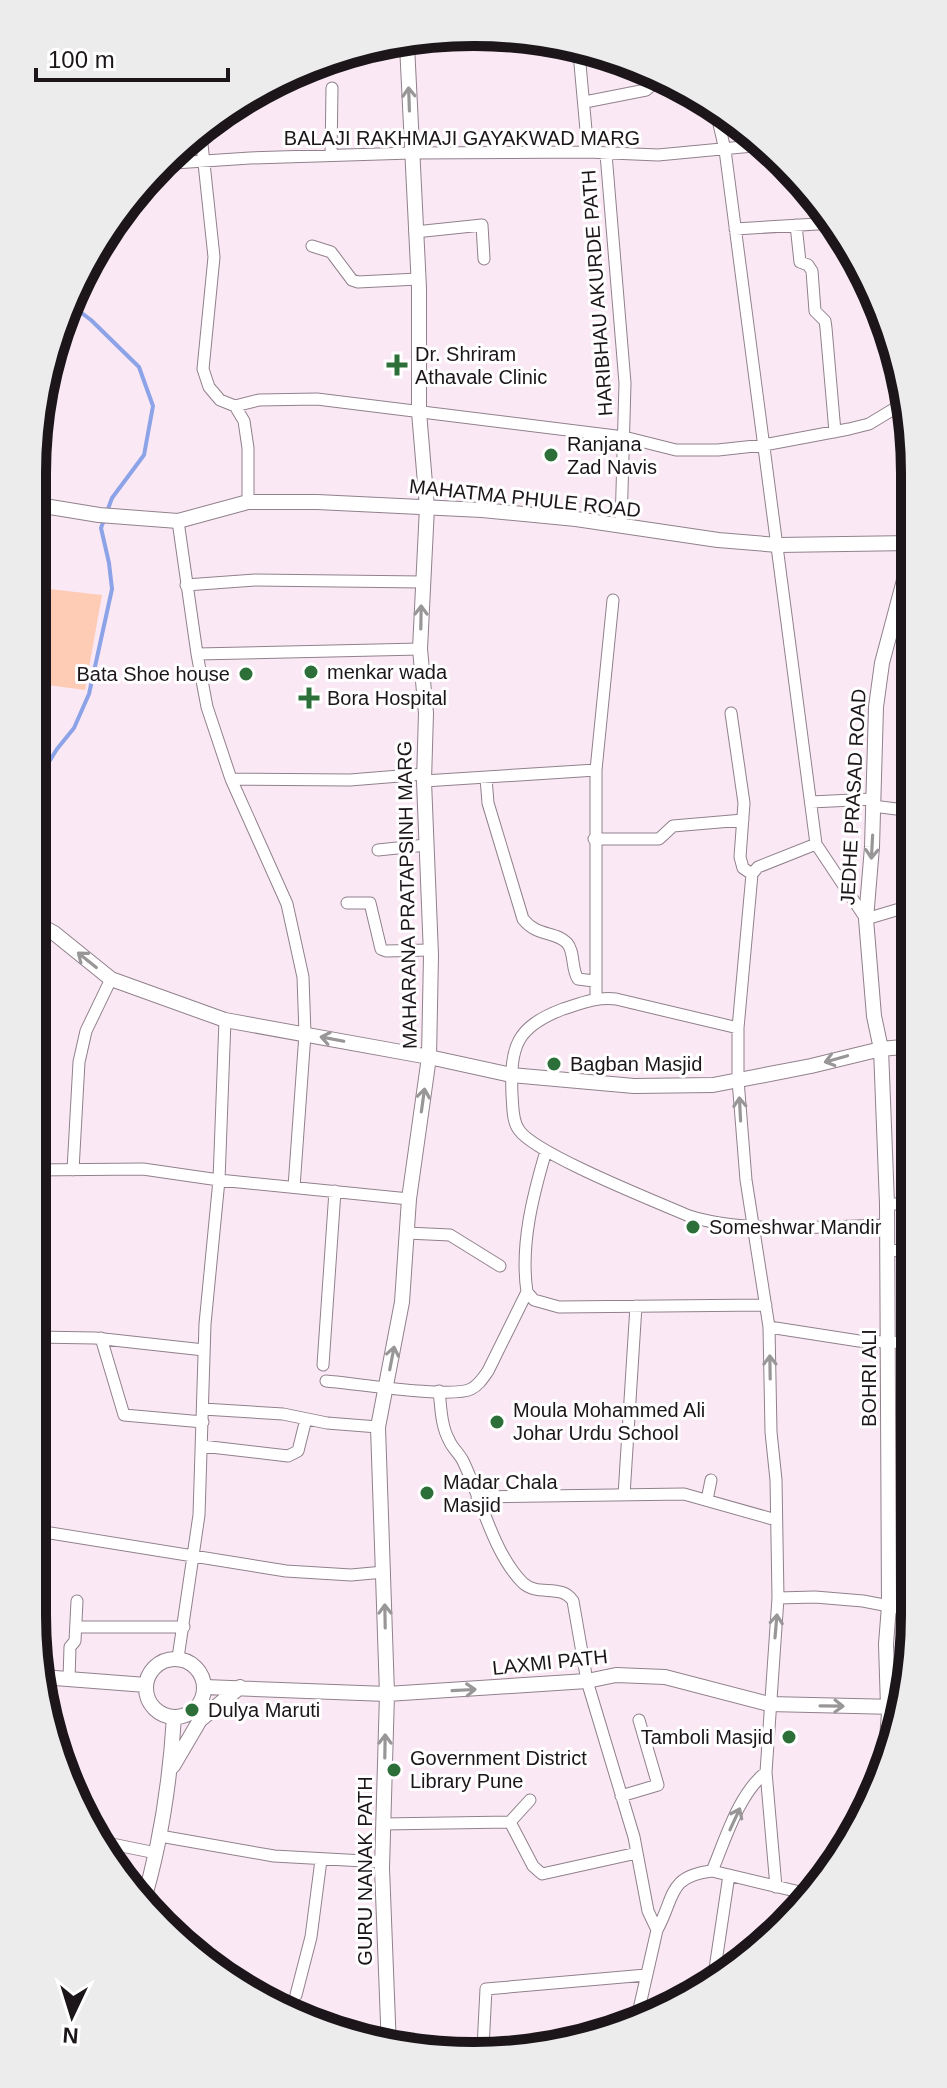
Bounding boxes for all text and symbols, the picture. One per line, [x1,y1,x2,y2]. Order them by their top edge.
scale bar [36,32,228,82]
text: 100 m [48,46,115,73]
one-way arrow [401,86,417,113]
street label: BALAJI RAKHMAJI GAYAKWAD MARG [284,127,640,149]
street label: HARIBHAU AKURDE PATH [577,169,617,417]
place label: Dr. Shriram Athavale Clinic [415,343,547,388]
marker: Dr. Shriram Athavale Clinic [386,354,408,376]
place label: Ranjana Zad Navis [567,433,657,478]
marker: Ranjana Zad Navis [542,446,560,464]
street label: MAHATMA PHULE ROAD [408,475,642,521]
one-way arrow [413,604,428,631]
place label: menkar wada [327,661,448,683]
place label: Bata Shoe house [77,663,230,685]
marker: menkar wada [302,663,320,681]
marker: Bata Shoe house [237,665,255,683]
marker: Bora Hospital [298,687,320,709]
place label: Bora Hospital [327,687,447,709]
street label: JEDHE PRASAD ROAD [836,688,870,906]
street label: MAHARANA PRATAPSINH MARG [393,741,421,1049]
one-way arrow [864,833,879,860]
one-way arrow [77,951,98,968]
one-way arrow [319,1030,345,1045]
one-way arrow [824,1052,850,1067]
place label: Bagban Masjid [570,1053,702,1075]
marker: Bagban Masjid [545,1055,563,1073]
one-way arrow [416,1088,431,1113]
one-way arrow [732,1096,747,1123]
place label: Someshwar Mandir [709,1216,882,1238]
marker: Someshwar Mandir [684,1218,702,1236]
street label: BOHRI ALI [858,1329,880,1427]
one-way arrow [385,1346,400,1371]
one-way arrow [762,1354,778,1381]
place label: Moula Mohammed Ali Johar Urdu School [513,1399,705,1444]
marker: Moula Mohammed Ali Johar Urdu School [488,1413,506,1431]
place label: Madar Chala Masjid [443,1471,558,1516]
marker: Madar Chala Masjid [418,1484,436,1502]
one-way arrow [377,1603,393,1630]
one-way arrow [768,1613,783,1640]
street label: LAXMI PATH [491,1645,609,1679]
one-way arrow [450,1682,477,1697]
one-way arrow [818,1698,845,1713]
place label: Dulya Maruti [208,1699,320,1721]
marker: Dulya Maruti [183,1701,201,1719]
place label: Tamboli Masjid [641,1726,773,1748]
marker: Tamboli Masjid [780,1728,798,1746]
one-way arrow [378,1733,393,1760]
place label: Government District Library Pune [410,1747,587,1792]
marker: Government District Library Pune [385,1761,403,1779]
street label: GURU NANAK PATH [354,1776,376,1966]
one-way arrow [728,1807,743,1831]
north arrow [32,1976,112,2056]
text: N [62,2022,79,2048]

